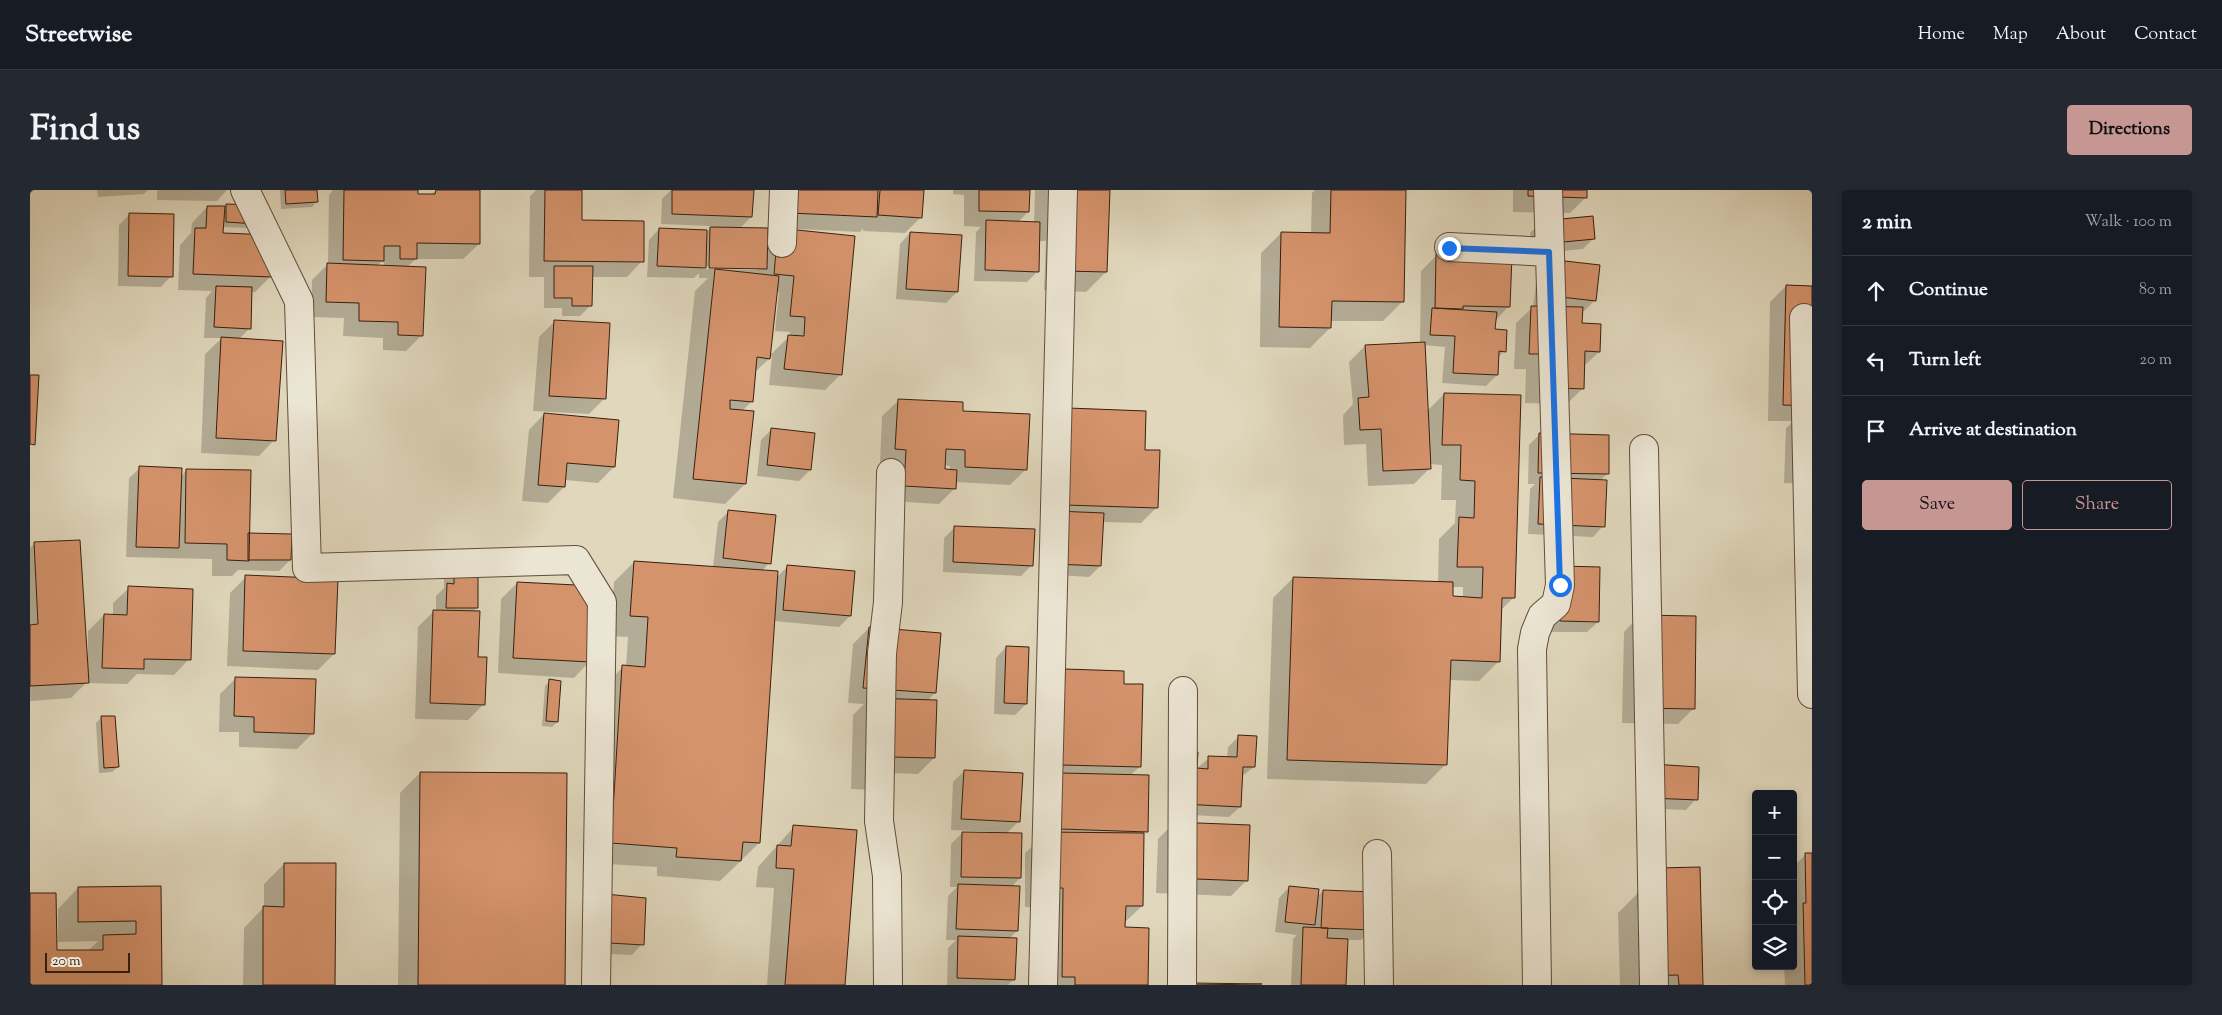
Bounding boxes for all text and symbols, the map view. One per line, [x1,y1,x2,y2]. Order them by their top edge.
text: Streetwise [25,18,132,52]
text: Home [1918,22,1965,48]
text: Map [1993,22,2028,48]
text: About [2056,22,2106,48]
text: Contact [2134,22,2197,48]
text: Find us [30,105,140,156]
button: Directions [2067,105,2192,155]
text: 2 min [1862,208,1912,238]
text: Walk · 100 m [2085,211,2172,234]
route end [1438,237,1461,260]
icon: ahead [1862,277,1890,305]
text: Continue [1909,277,1988,304]
text: 80 m [2139,279,2172,302]
icon: left [1862,347,1890,375]
text: Turn left [1909,347,1981,374]
text: 20 m [2139,349,2172,372]
icon: arrive [1862,417,1890,445]
text: Arrive at destination [1909,417,2077,444]
button: Save [1862,480,2012,530]
button: Share [2022,480,2172,530]
route start [1549,574,1572,597]
map controls [1752,790,1797,970]
button: + [1752,790,1797,835]
button: − [1752,835,1797,880]
button: locate [1752,880,1797,925]
button: layers [1752,925,1797,970]
scale bar [45,950,130,973]
text: 20 m [52,952,81,972]

